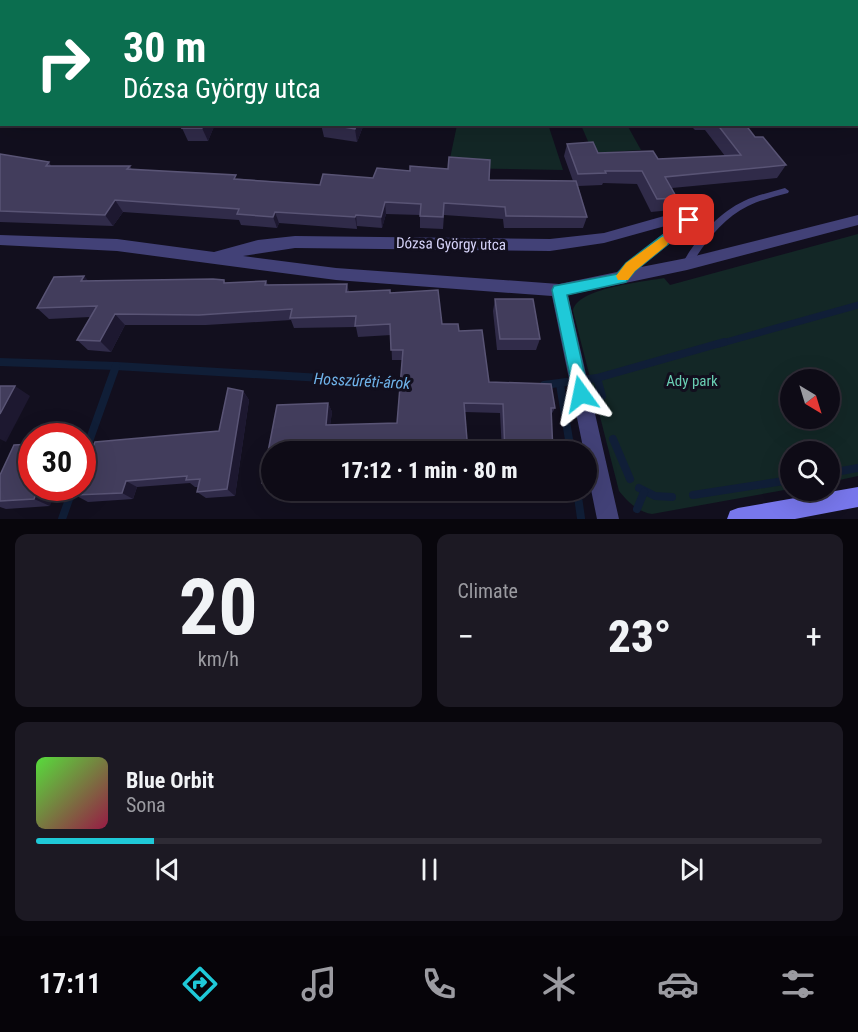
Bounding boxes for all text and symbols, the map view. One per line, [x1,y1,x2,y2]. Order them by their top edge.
text: 30 m [123,23,206,72]
icon: right [24,24,102,102]
text: Dózsa György utca [123,73,321,105]
pin [663,194,714,245]
icon: arrive [672,203,705,236]
street label: Dózsa György utca [396,234,506,254]
position arrow [549,362,613,426]
water label: Hosszúréti-árok [313,369,412,393]
north arrow [780,369,840,429]
map controls [780,369,840,501]
park label: Ady park [666,372,718,390]
speed limit sign: 30 [18,423,96,501]
button: search [780,441,840,501]
text: 17:12 · 1 min · 80 m [341,458,517,483]
text: 20 [179,562,258,653]
text: Climate [458,579,518,603]
text: 23° [608,610,672,663]
text: − [458,617,474,656]
text: + [806,617,822,656]
text: km/h [198,647,239,671]
text: Blue Orbit [126,768,214,793]
text: Sona [126,793,166,817]
icon: previous [151,853,184,886]
icon: pause [413,853,446,886]
icon: next [675,853,708,886]
icon: directions [179,963,221,1005]
icon: music [298,963,340,1005]
icon: phone [418,963,460,1005]
icon: climate [538,963,580,1005]
icon: car [657,963,699,1005]
icon: filters [777,963,819,1005]
text: 17:11 [39,968,101,1000]

